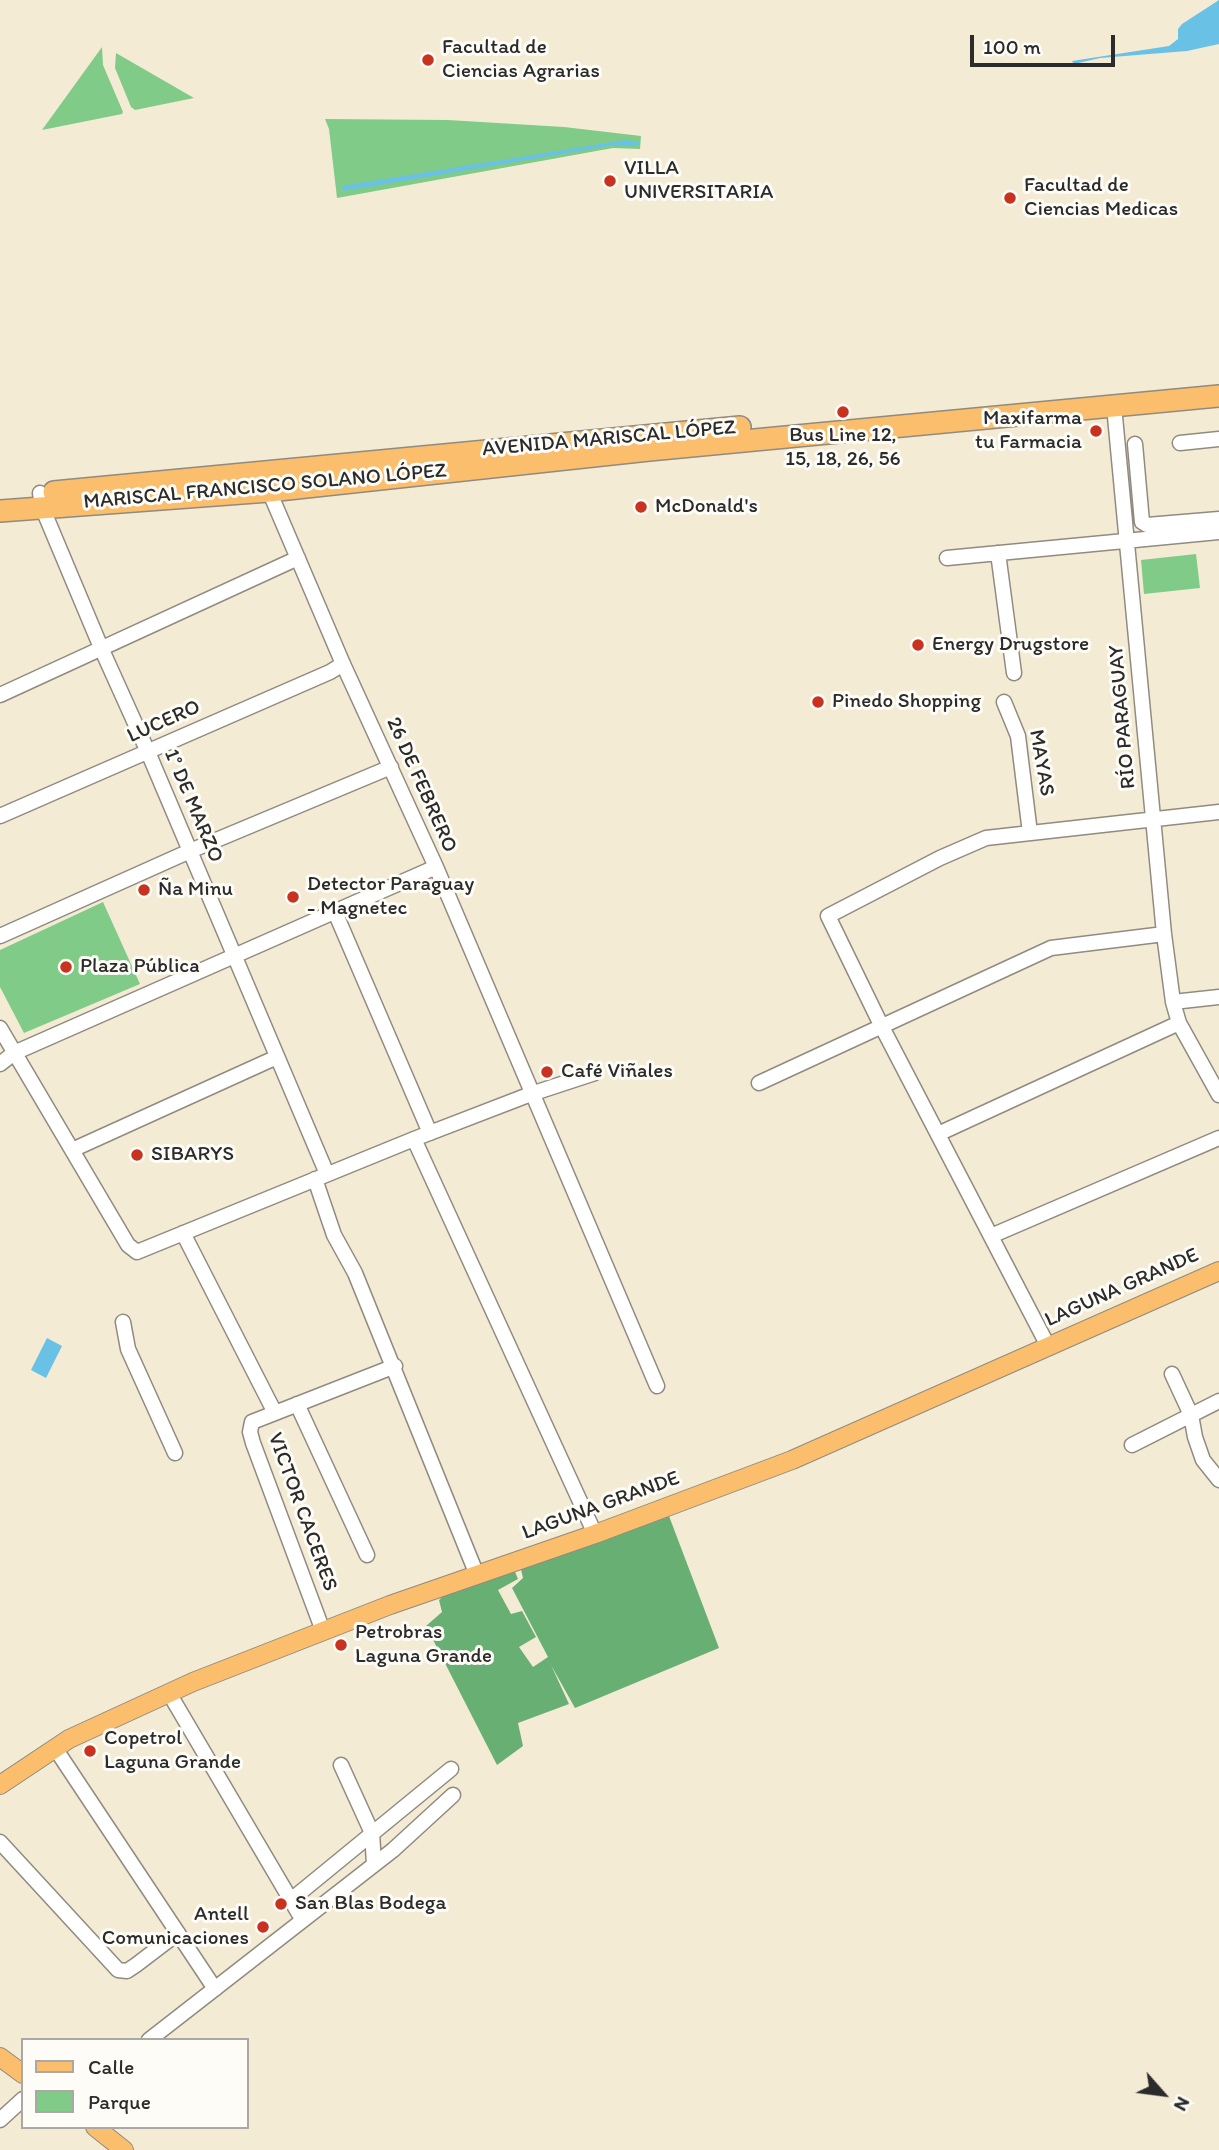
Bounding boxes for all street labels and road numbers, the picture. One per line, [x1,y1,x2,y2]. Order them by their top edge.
street label: AVENIDA MARISCAL LÓPEZ [481,415,737,463]
street label: MARISCAL FRANCISCO SOLANO LÓPEZ [82,459,448,515]
street label: RÍO PARAGUAY [1104,644,1142,790]
street label: LUCERO [124,695,204,749]
street label: 26 DE FEBRERO [380,714,462,856]
street label: MAYAS [1023,728,1059,798]
street label: 1° DE MARZO [158,745,228,867]
street label: LAGUNA GRANDE [1041,1243,1203,1333]
street label: VICTOR CACERES [262,1429,342,1595]
street label: LAGUNA GRANDE [519,1466,683,1546]

